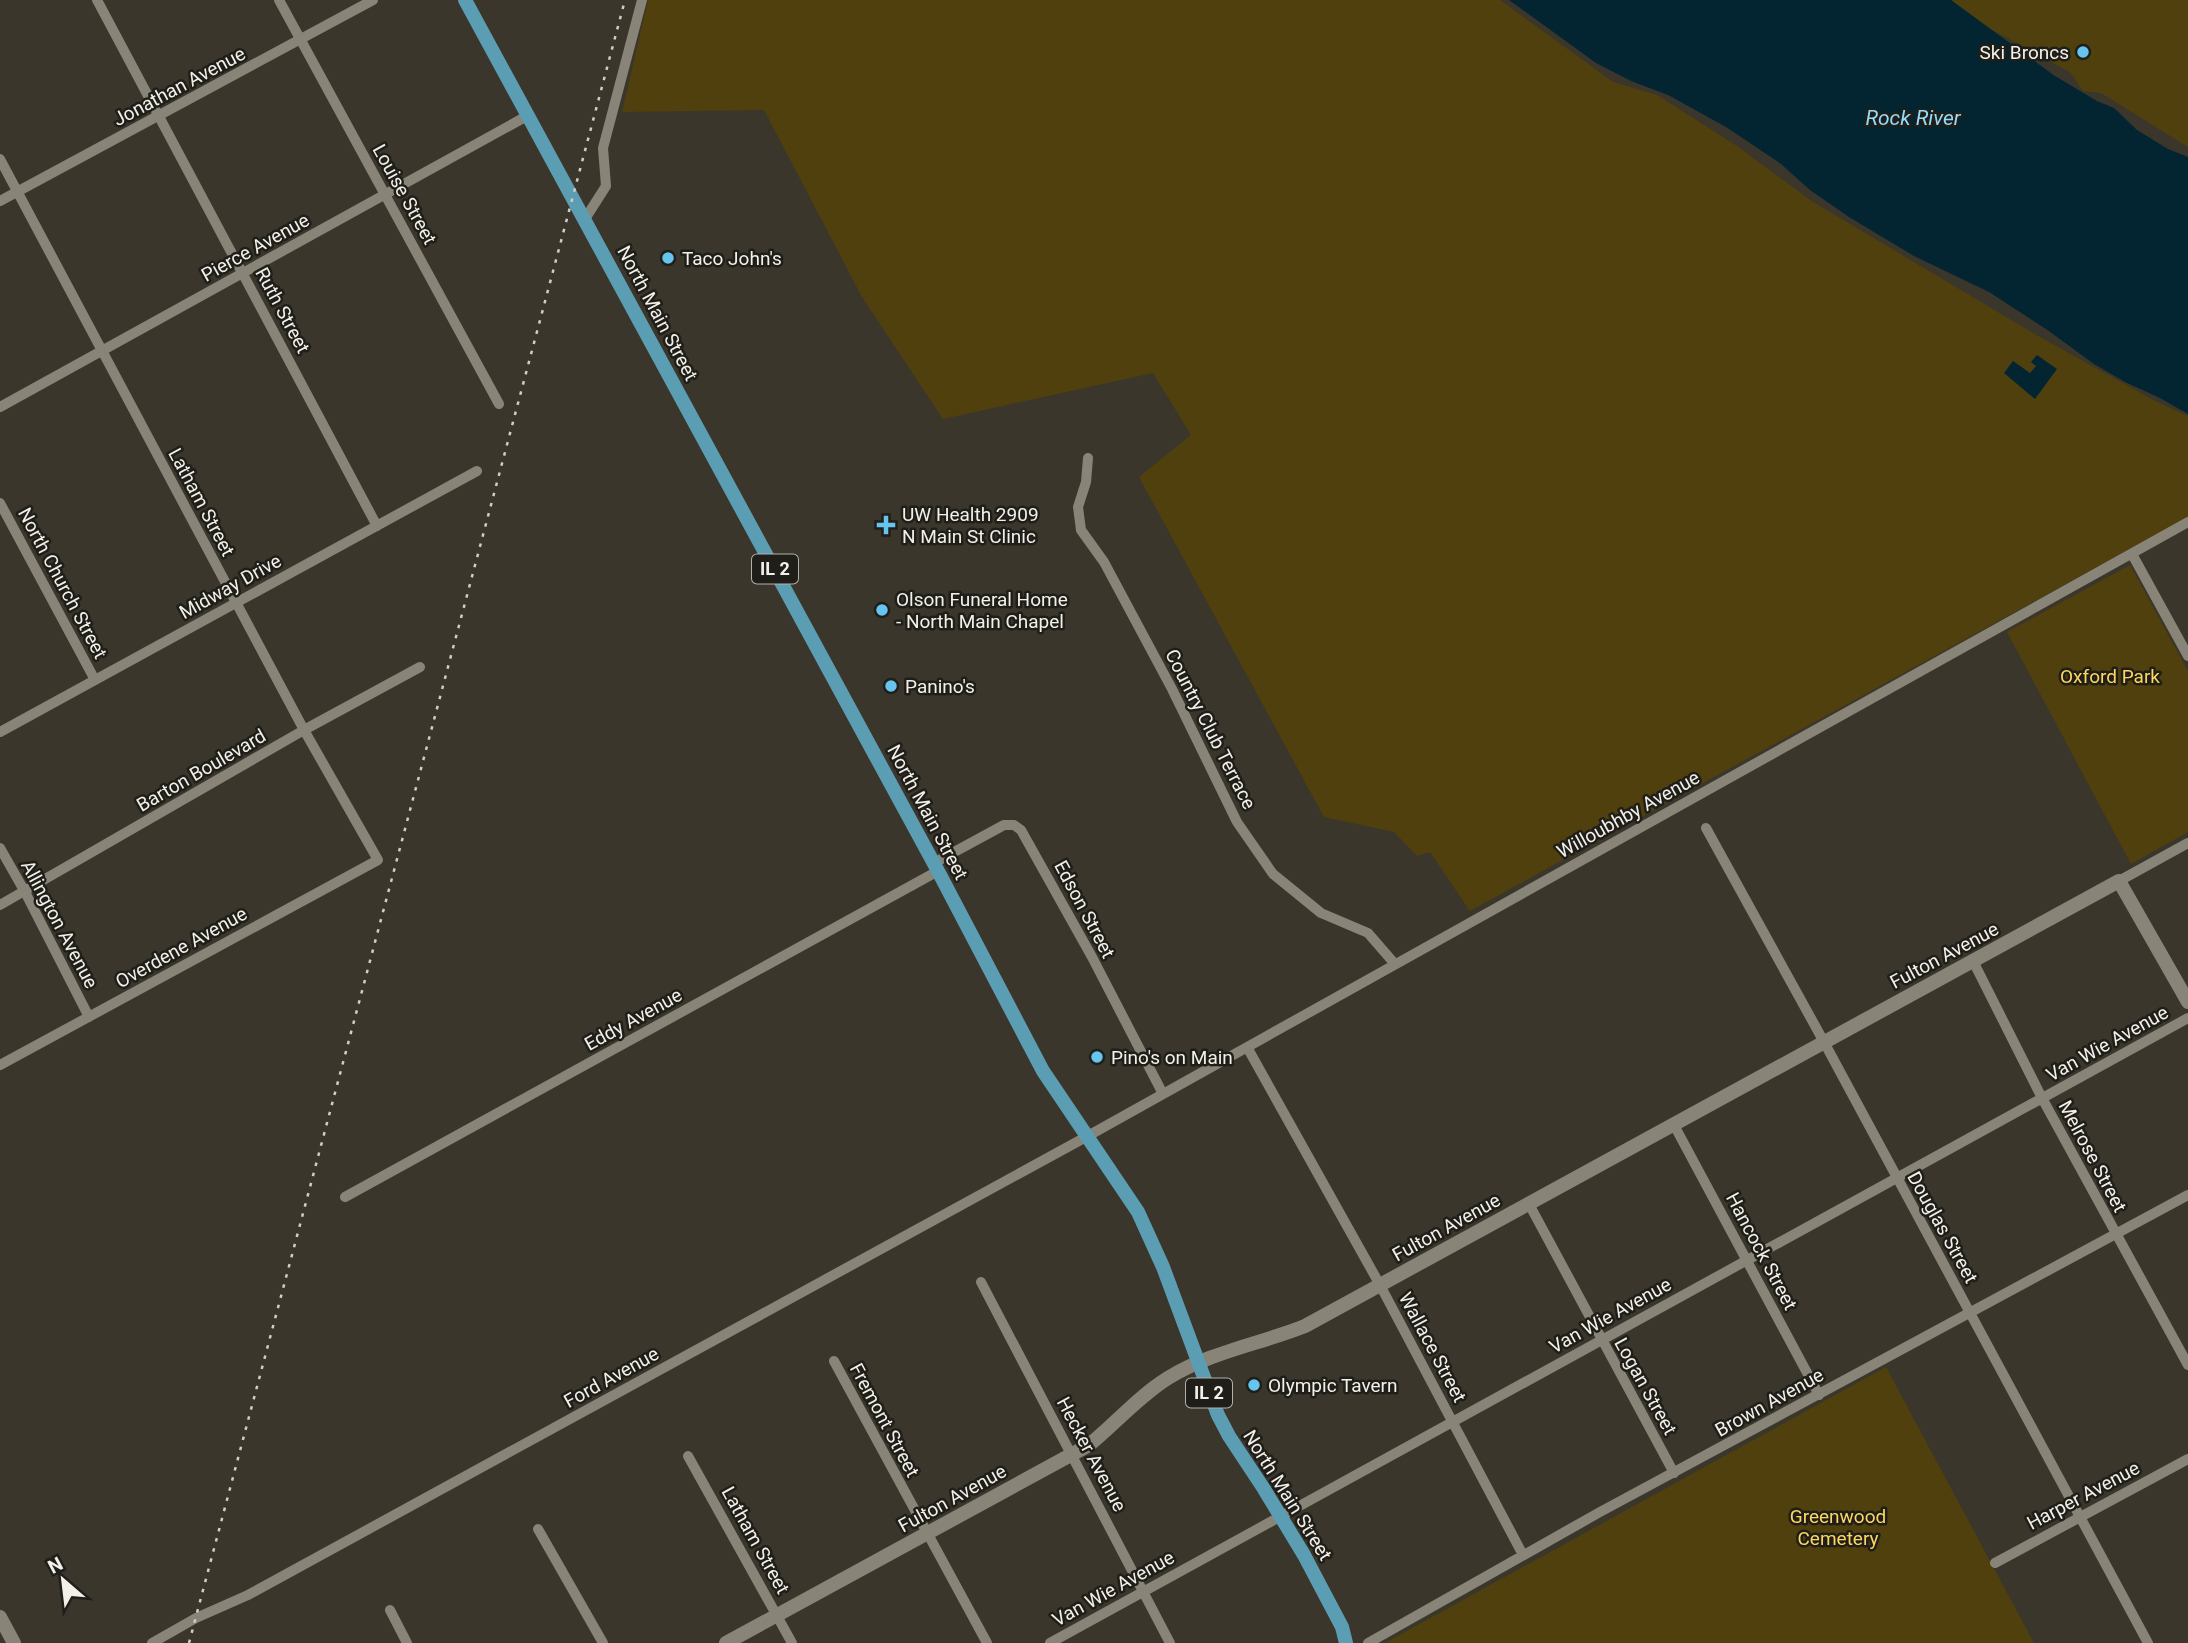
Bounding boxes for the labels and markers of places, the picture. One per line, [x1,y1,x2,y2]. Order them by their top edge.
place label: Ski Broncs [1980,41,2069,64]
marker: Ski Broncs [2075,44,2091,60]
place label: Taco John's [682,247,782,270]
marker: Taco John's [660,250,676,266]
place label: UW Health 2909 N Main St Clinic [902,503,1039,548]
marker: UW Health 2909 N Main St Clinic [876,515,896,535]
place label: Olson Funeral Home - North Main Chapel [896,588,1068,633]
marker: Olson Funeral Home - North Main Chapel [874,602,890,618]
place label: Panino's [905,675,975,698]
marker: Panino's [883,678,899,694]
place label: Pino's on Main [1111,1046,1233,1069]
marker: Pino's on Main [1089,1049,1105,1065]
place label: Olympic Tavern [1268,1374,1398,1397]
marker: Olympic Tavern [1246,1377,1262,1393]

